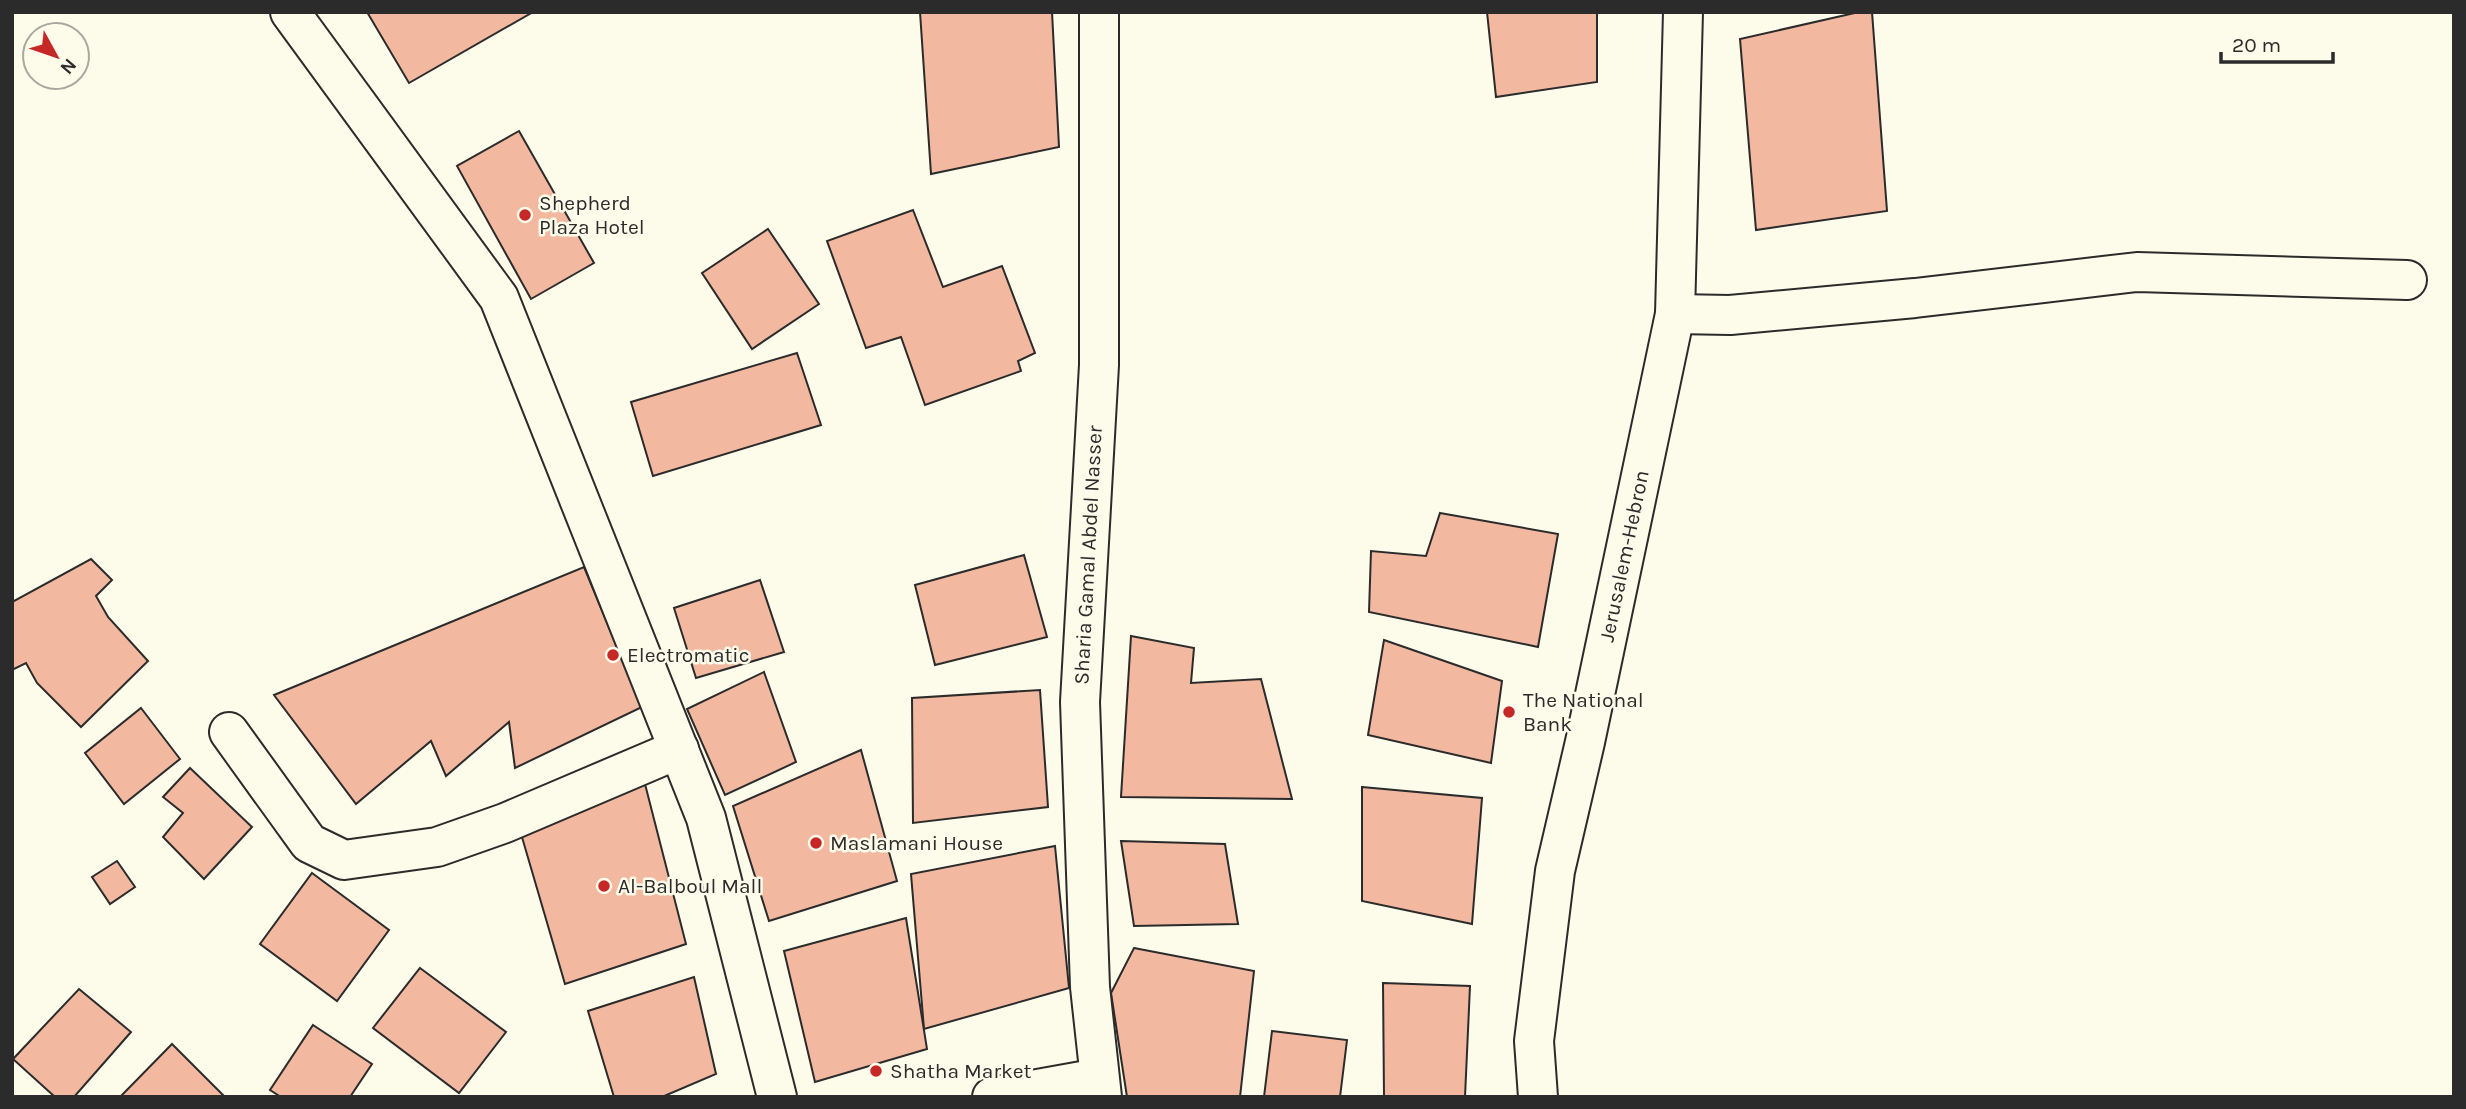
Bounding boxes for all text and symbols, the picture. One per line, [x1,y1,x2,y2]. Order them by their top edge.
north arrow [21,21,91,91]
scale bar [2221,21,2333,65]
text: 20 m [2232,33,2281,57]
text: N [55,54,81,79]
place label: Shepherd Plaza Hotel [539,191,645,239]
marker: Shepherd Plaza Hotel [517,207,533,223]
street label: Sharia Gamal Abdel Nasser [1069,424,1107,685]
street label: Jerusalem-Hebron [1594,468,1654,644]
place label: Electromatic [627,643,749,667]
marker: Electromatic [605,647,621,663]
place label: The National Bank [1523,688,1644,736]
marker: The National Bank [1501,704,1517,720]
place label: Maslamani House [830,831,1003,855]
marker: Maslamani House [808,835,824,851]
place label: Al-Balboul Mall [618,874,762,898]
marker: Al-Balboul Mall [596,878,612,894]
place label: Shatha Market [890,1059,1032,1083]
marker: Shatha Market [868,1063,884,1079]

